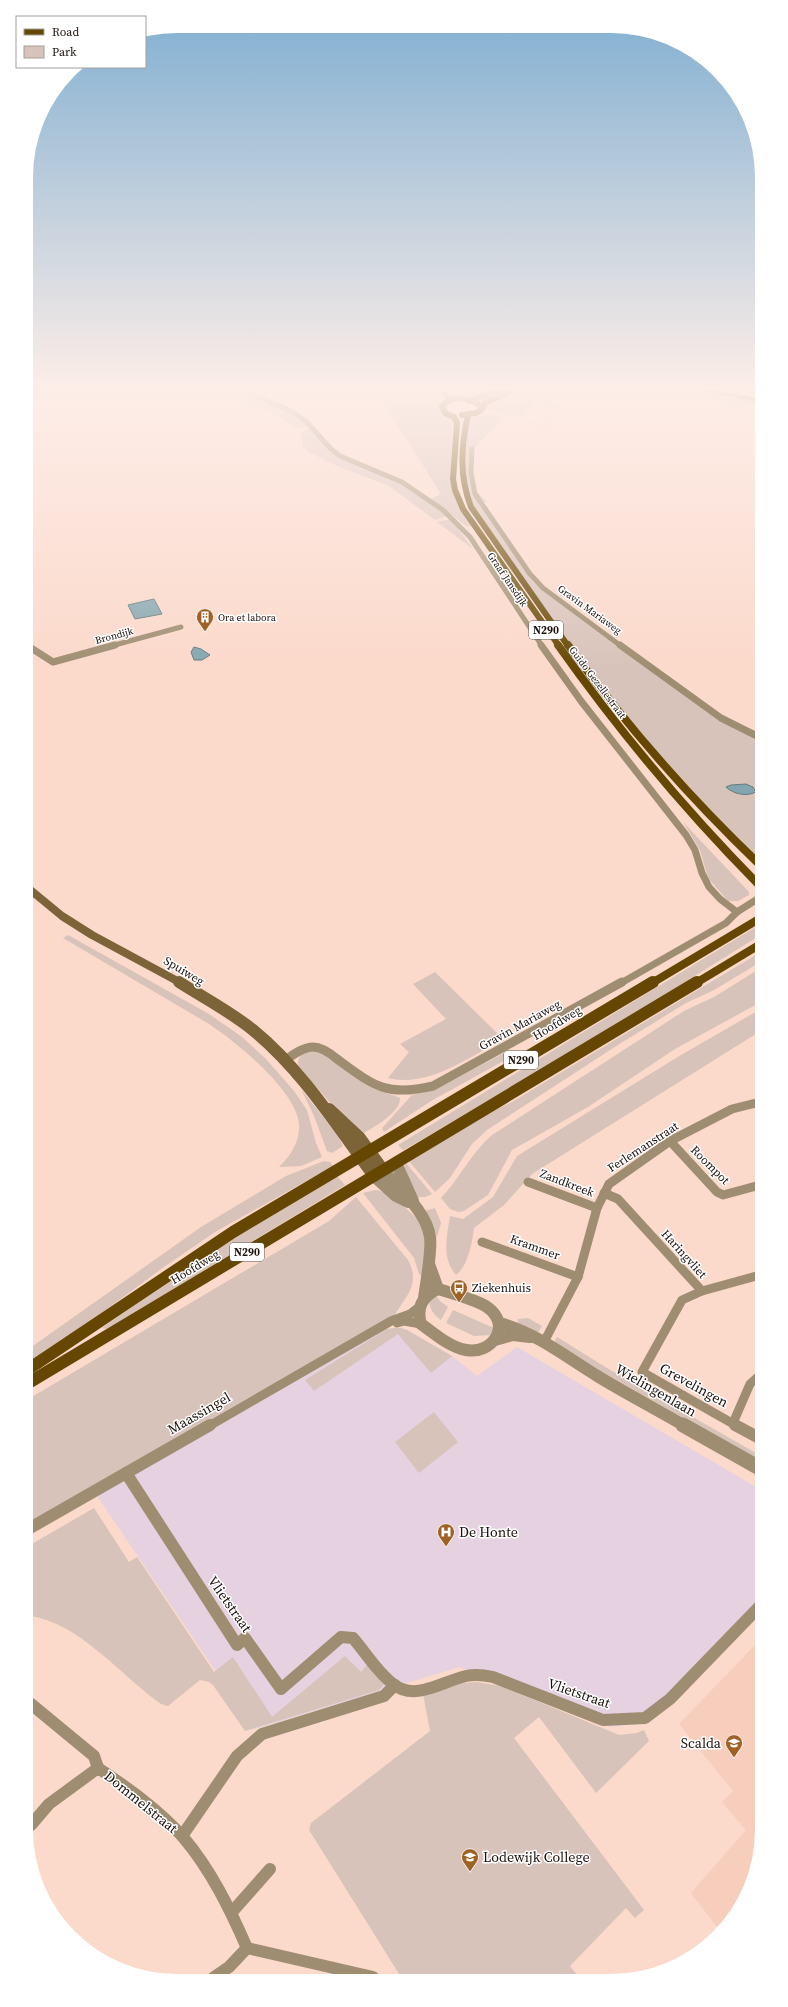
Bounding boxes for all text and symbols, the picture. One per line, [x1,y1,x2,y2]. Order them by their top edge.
legend [16,16,146,68]
text: Road [52,24,79,40]
text: Park [52,44,77,60]
street label: Graaf Jansdijk [485,550,531,609]
street label: Gravin Mariaweg [555,582,624,637]
building icon: Ora et labora [195,607,215,632]
place label: Ora et labora [218,611,277,624]
road number: N290 [529,621,563,639]
street label: Brondijk [94,624,135,647]
street label: Guido Gezellestraat [566,644,629,721]
street label: Spuiweg [161,953,207,989]
street label: Gravin Mariaweg [476,996,564,1054]
street label: Hoofdweg [530,1002,584,1044]
road number: N290 [504,1051,538,1069]
street label: Ferlemanstraat [604,1118,682,1176]
street label: Roompot [687,1142,733,1188]
street label: Zandkreek [538,1165,597,1201]
street label: Haringvliet [658,1226,710,1282]
street label: Krammer [508,1231,562,1263]
road number: N290 [230,1243,264,1261]
street label: Hoofdweg [168,1246,222,1288]
bus stop icon: Ziekenhuis [449,1278,469,1303]
place label: Ziekenhuis [472,1280,531,1296]
street label: Grevelingen [656,1358,732,1412]
street label: Wielingenlaan [612,1359,701,1422]
street label: Maassingel [164,1387,234,1439]
hospital icon: De Honte [436,1522,456,1547]
place label: De Honte [459,1522,518,1542]
street label: Vlietstraat [203,1572,257,1637]
street label: Vlietstraat [545,1673,613,1713]
place label: Scalda [681,1733,722,1753]
school or university icon: Scalda [724,1733,744,1758]
street label: Dommelstraat [100,1766,182,1838]
school or university icon: Lodewijk College [460,1847,480,1872]
place label: Lodewijk College [483,1847,590,1867]

